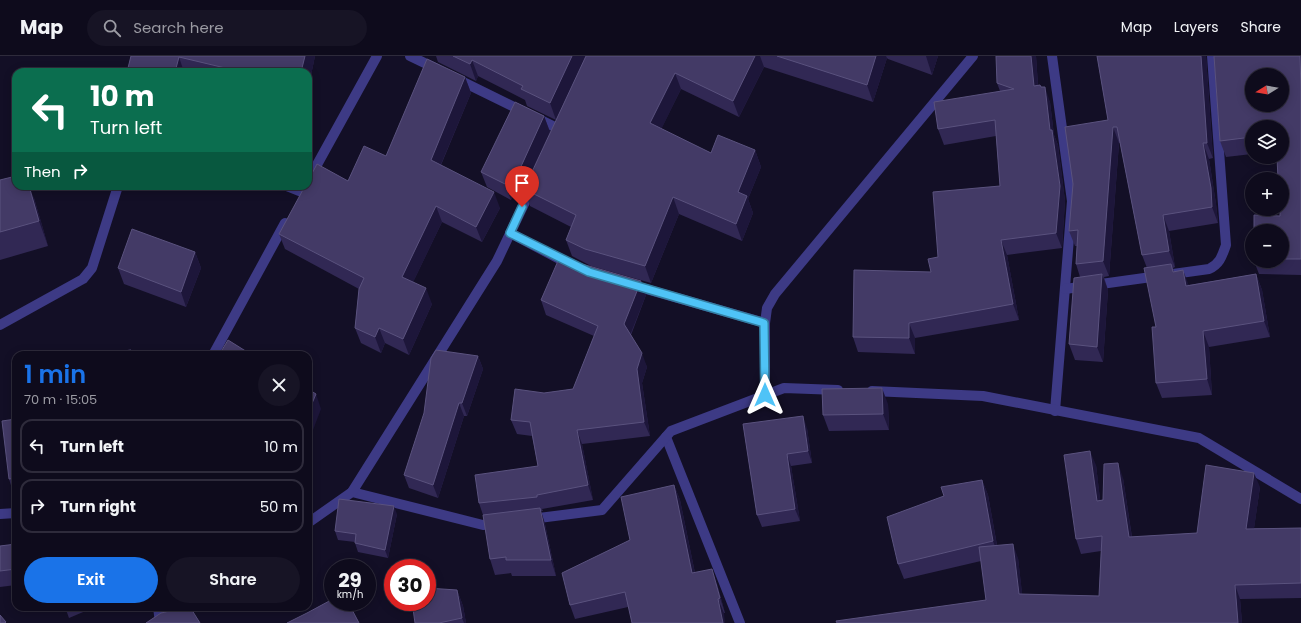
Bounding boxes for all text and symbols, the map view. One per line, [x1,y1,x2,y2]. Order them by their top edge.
search box [87,10,367,46]
text: Map [20,14,63,41]
icon: search [101,17,123,39]
text: Search here [133,17,224,38]
text: Map [1121,17,1152,37]
text: Layers [1174,17,1218,37]
text: Share [1240,17,1281,37]
north arrow [1245,68,1289,112]
map controls [1245,68,1289,268]
text: 10 m [90,77,154,116]
icon: left [24,84,76,136]
text: Turn left [90,115,162,140]
button: layers [1245,120,1289,164]
icon: right [69,160,91,182]
text: Then [24,161,61,182]
pin [505,166,539,207]
icon: arrive [511,172,533,194]
button: + [1245,172,1289,216]
button: − [1245,224,1289,268]
text: 1 min [24,358,86,391]
button: close [258,364,300,406]
position arrow [744,374,786,416]
text: 70 m · 15:05 [24,390,97,409]
icon: left [26,435,48,457]
text: Turn left [60,436,124,457]
text: 10 m [264,436,298,457]
icon: right [26,495,48,517]
text: Turn right [60,496,136,517]
text: 50 m [260,496,298,517]
button: Exit [24,557,158,603]
button: Share [166,557,300,603]
speed limit sign: 30 [384,559,436,611]
text: 29 [338,566,362,594]
text: km/h [337,587,363,602]

